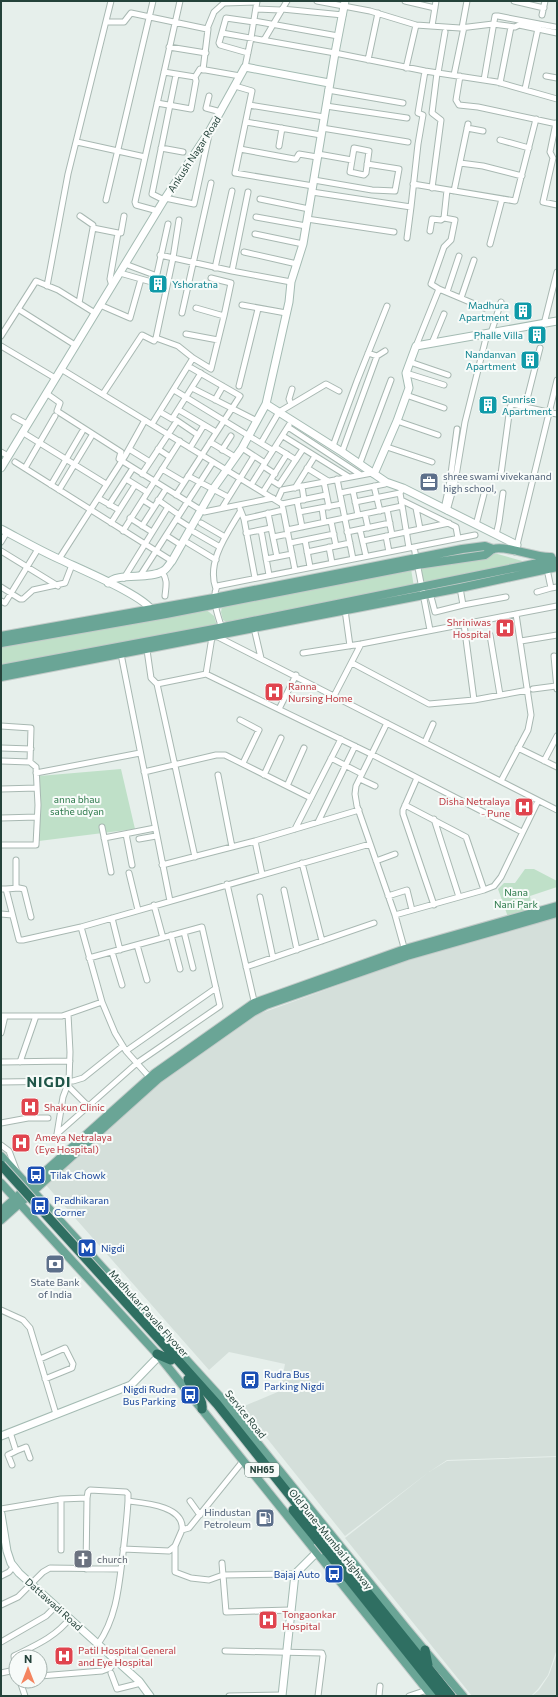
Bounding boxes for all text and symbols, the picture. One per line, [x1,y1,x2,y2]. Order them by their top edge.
street label: Ankush Nagar Road [165,113,223,194]
building icon: Yshoratna [147,273,169,295]
place label: Yshoratna [172,278,218,290]
place label: Madhura Apartment [459,299,509,323]
building icon: Madhura Apartment [512,300,534,322]
building icon: Phalle Villa [526,324,548,346]
place label: Phalle Villa [474,329,523,341]
place label: Nandanvan Apartment [465,348,516,372]
building icon: Nandanvan Apartment [519,349,541,371]
place label: Sunrise Apartment [502,393,552,417]
building icon: Sunrise Apartment [477,394,499,416]
place label: shree swami vivekanand high school, [443,470,552,494]
office icon: shree swami vivekanand high school, [418,471,440,493]
place label: Shriniwas Hospital [447,616,491,640]
hospital icon: Shriniwas Hospital [494,617,516,639]
place label: Ranna Nursing Home [288,680,353,704]
hospital icon: Ranna Nursing Home [263,681,285,703]
park label: anna bhau sathe udyan [50,793,104,817]
place label: Disha Netralaya - Pune [439,795,510,819]
hospital icon: Disha Netralaya - Pune [513,796,535,818]
park label: Nana Nani Park [494,886,539,910]
district label: NIGDI [27,1073,71,1090]
hospital icon: Shakun Clinic [19,1096,41,1118]
place label: Shakun Clinic [44,1101,105,1113]
place label: Ameya Netralaya (Eye Hospital) [35,1131,112,1155]
hospital icon: Ameya Netralaya (Eye Hospital) [10,1132,32,1154]
bus stop icon: Tilak Chowk [25,1164,47,1186]
place label: Tilak Chowk [50,1169,106,1181]
place label: Pradhikaran Corner [54,1194,109,1218]
bus stop icon: Pradhikaran Corner [29,1195,51,1217]
metro station icon: Nigdi [76,1237,98,1259]
place label: Nigdi [101,1242,125,1254]
bank icon: State Bank of India [44,1253,66,1275]
street label: Madhukar Pavale Flyover [107,1267,191,1359]
place label: State Bank of India [30,1276,80,1300]
place label: Rudra Bus Parking Nigdi [264,1368,324,1392]
bus stop icon: Rudra Bus Parking Nigdi [239,1369,261,1391]
place label: Nigdi Rudra Bus Parking [123,1383,177,1407]
bus stop icon: Nigdi Rudra Bus Parking [179,1384,201,1406]
street label: Service Road [223,1388,269,1441]
road number: NH65 [245,1463,279,1477]
street label: Old Pune–Mumbai Highway [287,1486,375,1592]
place label: Hindustan Petroleum [204,1506,251,1530]
fuel station icon: Hindustan Petroleum [254,1507,276,1529]
church icon: church [72,1548,94,1570]
place label: church [97,1553,128,1565]
bus stop icon: Bajaj Auto [323,1563,345,1585]
place label: Bajaj Auto [274,1568,320,1580]
street label: Dattawadi Road [23,1575,85,1633]
place label: Tongaonkar Hospital [282,1608,336,1632]
hospital icon: Tongaonkar Hospital [257,1609,279,1631]
place label: Patil Hospital General and Eye Hospital [78,1644,176,1668]
hospital icon: Patil Hospital General and Eye Hospital [53,1645,75,1667]
north arrow [8,1649,48,1689]
text: N [24,1652,32,1665]

